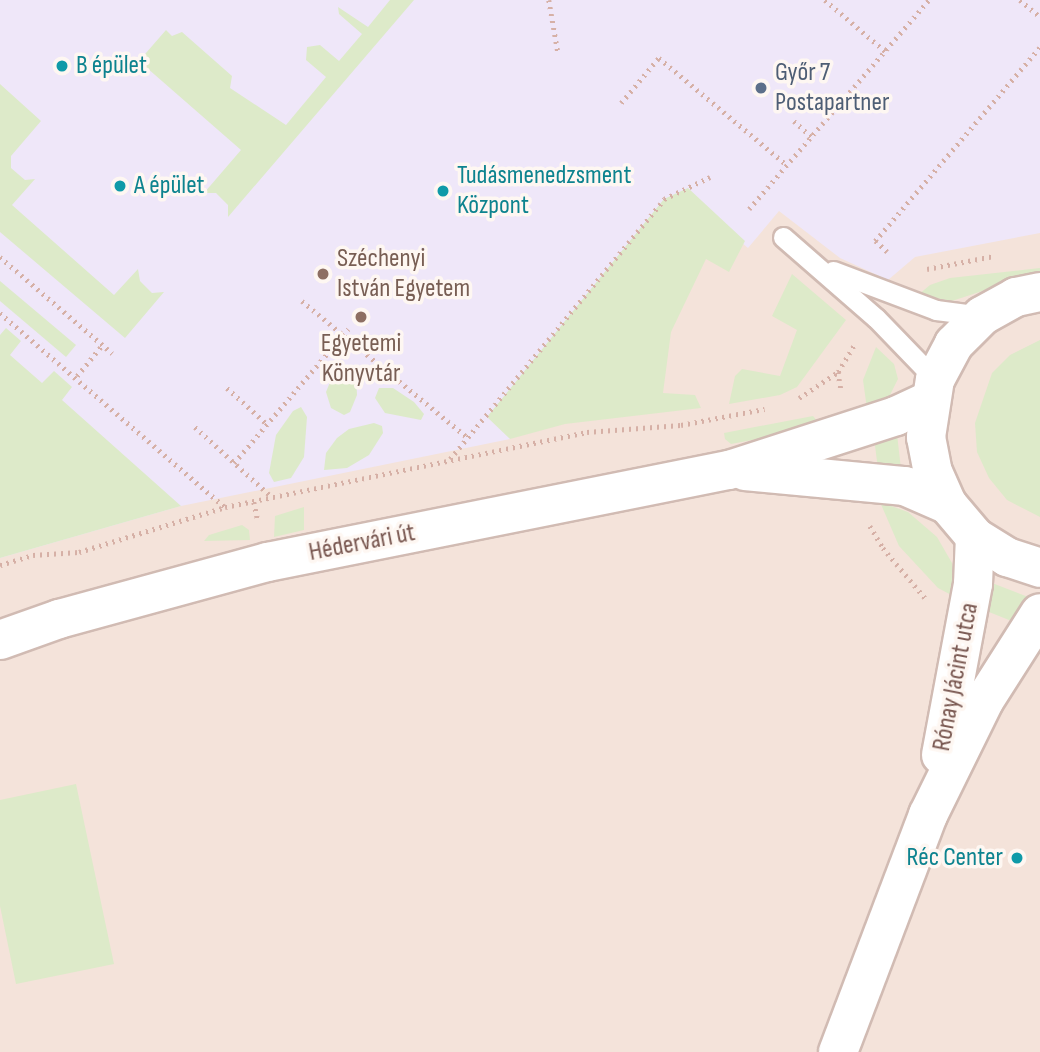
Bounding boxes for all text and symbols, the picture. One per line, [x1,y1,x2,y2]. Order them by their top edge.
place label: B épület [76,50,147,82]
place label: Győr 7 Postapartner [775,57,889,119]
marker: B épület [54,58,70,74]
marker: Győr 7 Postapartner [753,80,769,96]
place label: Tudásmenedzsment Központ [457,160,631,222]
place label: A épület [134,170,204,202]
marker: A épület [112,178,128,194]
marker: Tudásmenedzsment Központ [435,183,451,199]
place label: Széchenyi István Egyetem [337,243,470,304]
marker: Széchenyi István Egyetem [315,266,331,282]
marker: Egyetemi Könyvtár [353,309,369,325]
place label: Egyetemi Könyvtár [321,328,401,390]
street label: Hédervári út [306,517,418,569]
street label: Rónay Jácint utca [926,600,986,754]
place label: Réc Center [907,842,1003,874]
marker: Réc Center [1009,850,1025,866]

